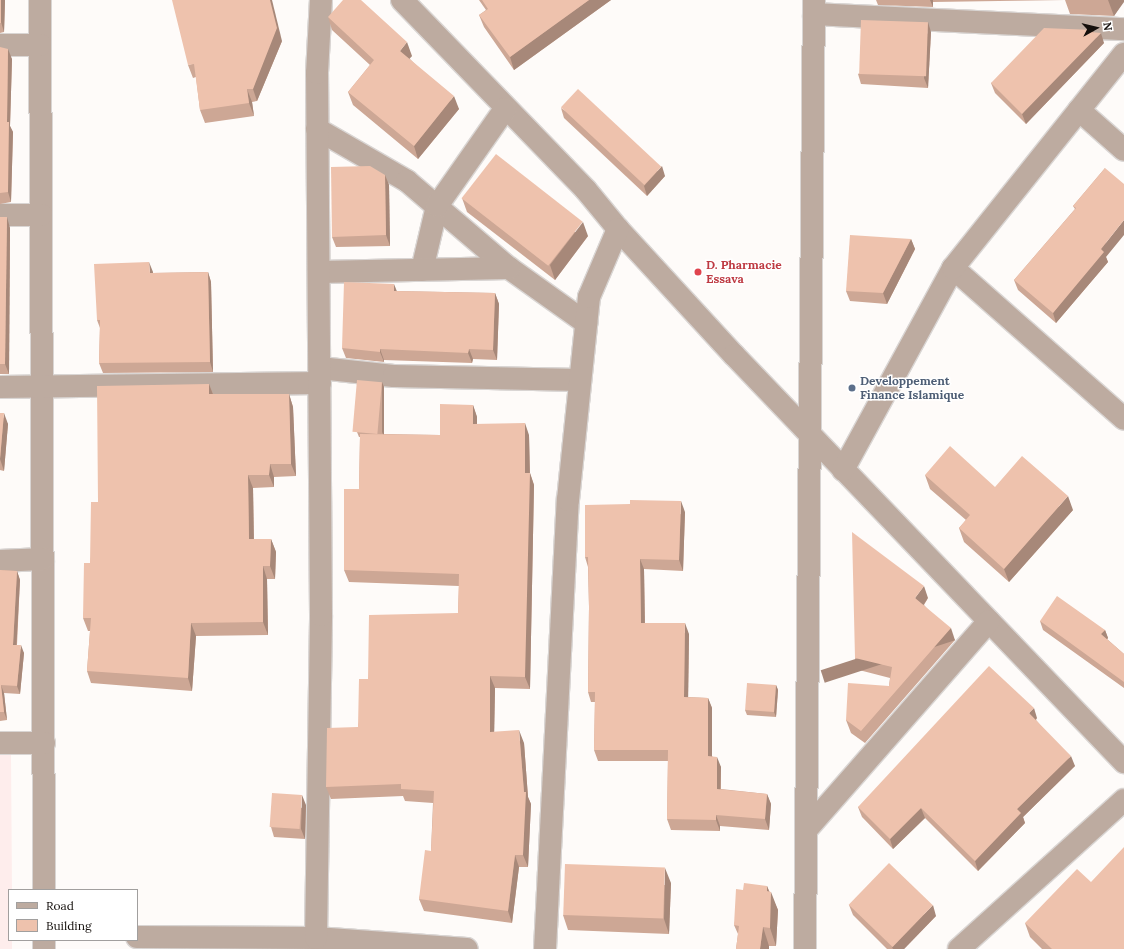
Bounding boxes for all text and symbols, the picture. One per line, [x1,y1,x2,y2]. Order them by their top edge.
north arrow [1076,8,1116,48]
text: N [1100,21,1115,32]
place label: D. Pharmacie Essava [706,258,782,286]
marker: D. Pharmacie Essava [693,267,703,277]
place label: Developpement Finance Islamique [860,374,964,402]
marker: Developpement Finance Islamique [847,383,857,393]
legend [8,889,138,941]
text: Road [46,898,74,913]
text: Building [46,918,92,933]

